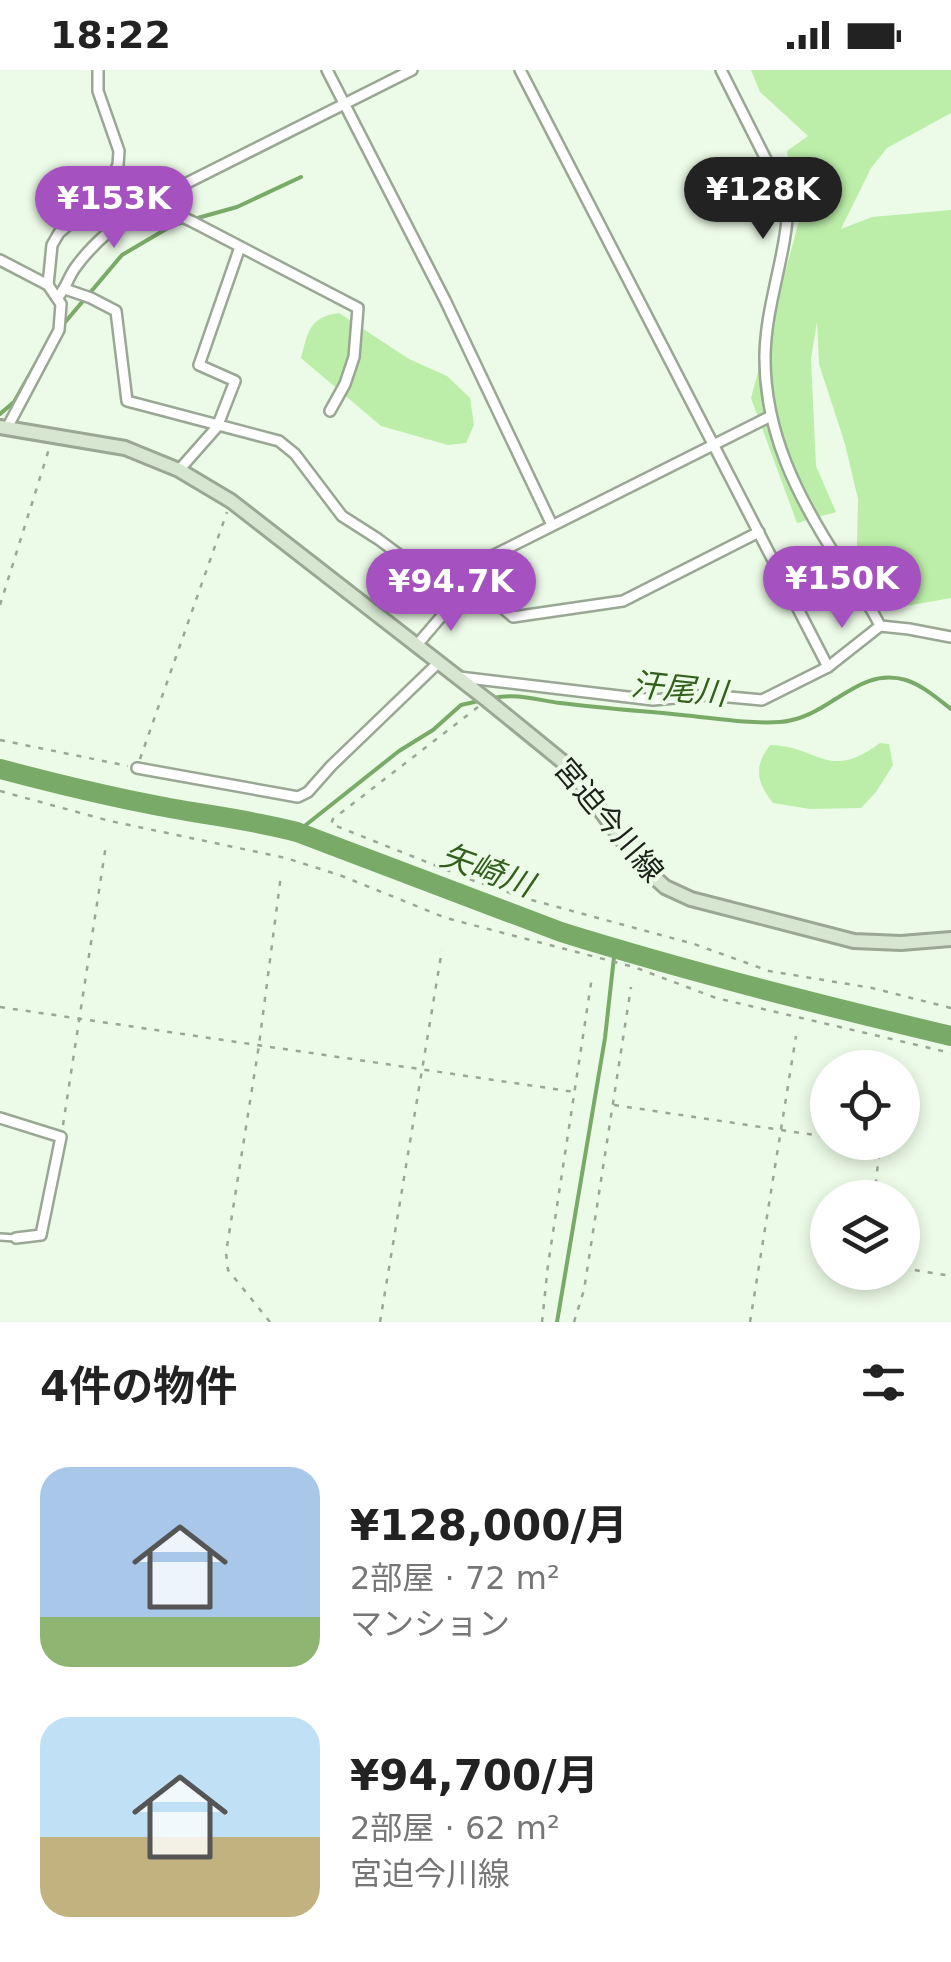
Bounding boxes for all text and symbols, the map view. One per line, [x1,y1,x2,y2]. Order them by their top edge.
text: 18:22 [50,13,171,57]
pin: ¥128K [693,157,833,242]
pin: ¥153K [44,166,184,251]
text: ¥128K [706,170,820,208]
text: ¥153K [57,179,171,217]
pin: ¥150K [772,546,912,631]
pin: ¥94.7K [370,549,532,634]
text: ¥150K [785,559,899,597]
text: ¥94.7K [388,562,514,600]
water label: 汗尾川 [629,665,732,713]
street label: 宮迫今川線 [547,751,671,889]
water label: 矢崎川 [435,836,541,905]
map controls [810,1050,920,1290]
button: locate [810,1050,920,1160]
button: layers [810,1180,920,1290]
icon: filters [856,1355,911,1410]
text: 4件の物件 [40,1362,237,1411]
text: ¥128,000/月 [350,1501,628,1550]
icon: home [120,1507,240,1627]
text: 2部屋 · 72 m² [350,1559,560,1597]
text: マンション [350,1605,510,1643]
text: ¥94,700/月 [350,1751,599,1800]
icon: home [120,1757,240,1877]
text: 2部屋 · 62 m² [350,1809,560,1847]
text: 宮迫今川線 [350,1855,510,1893]

